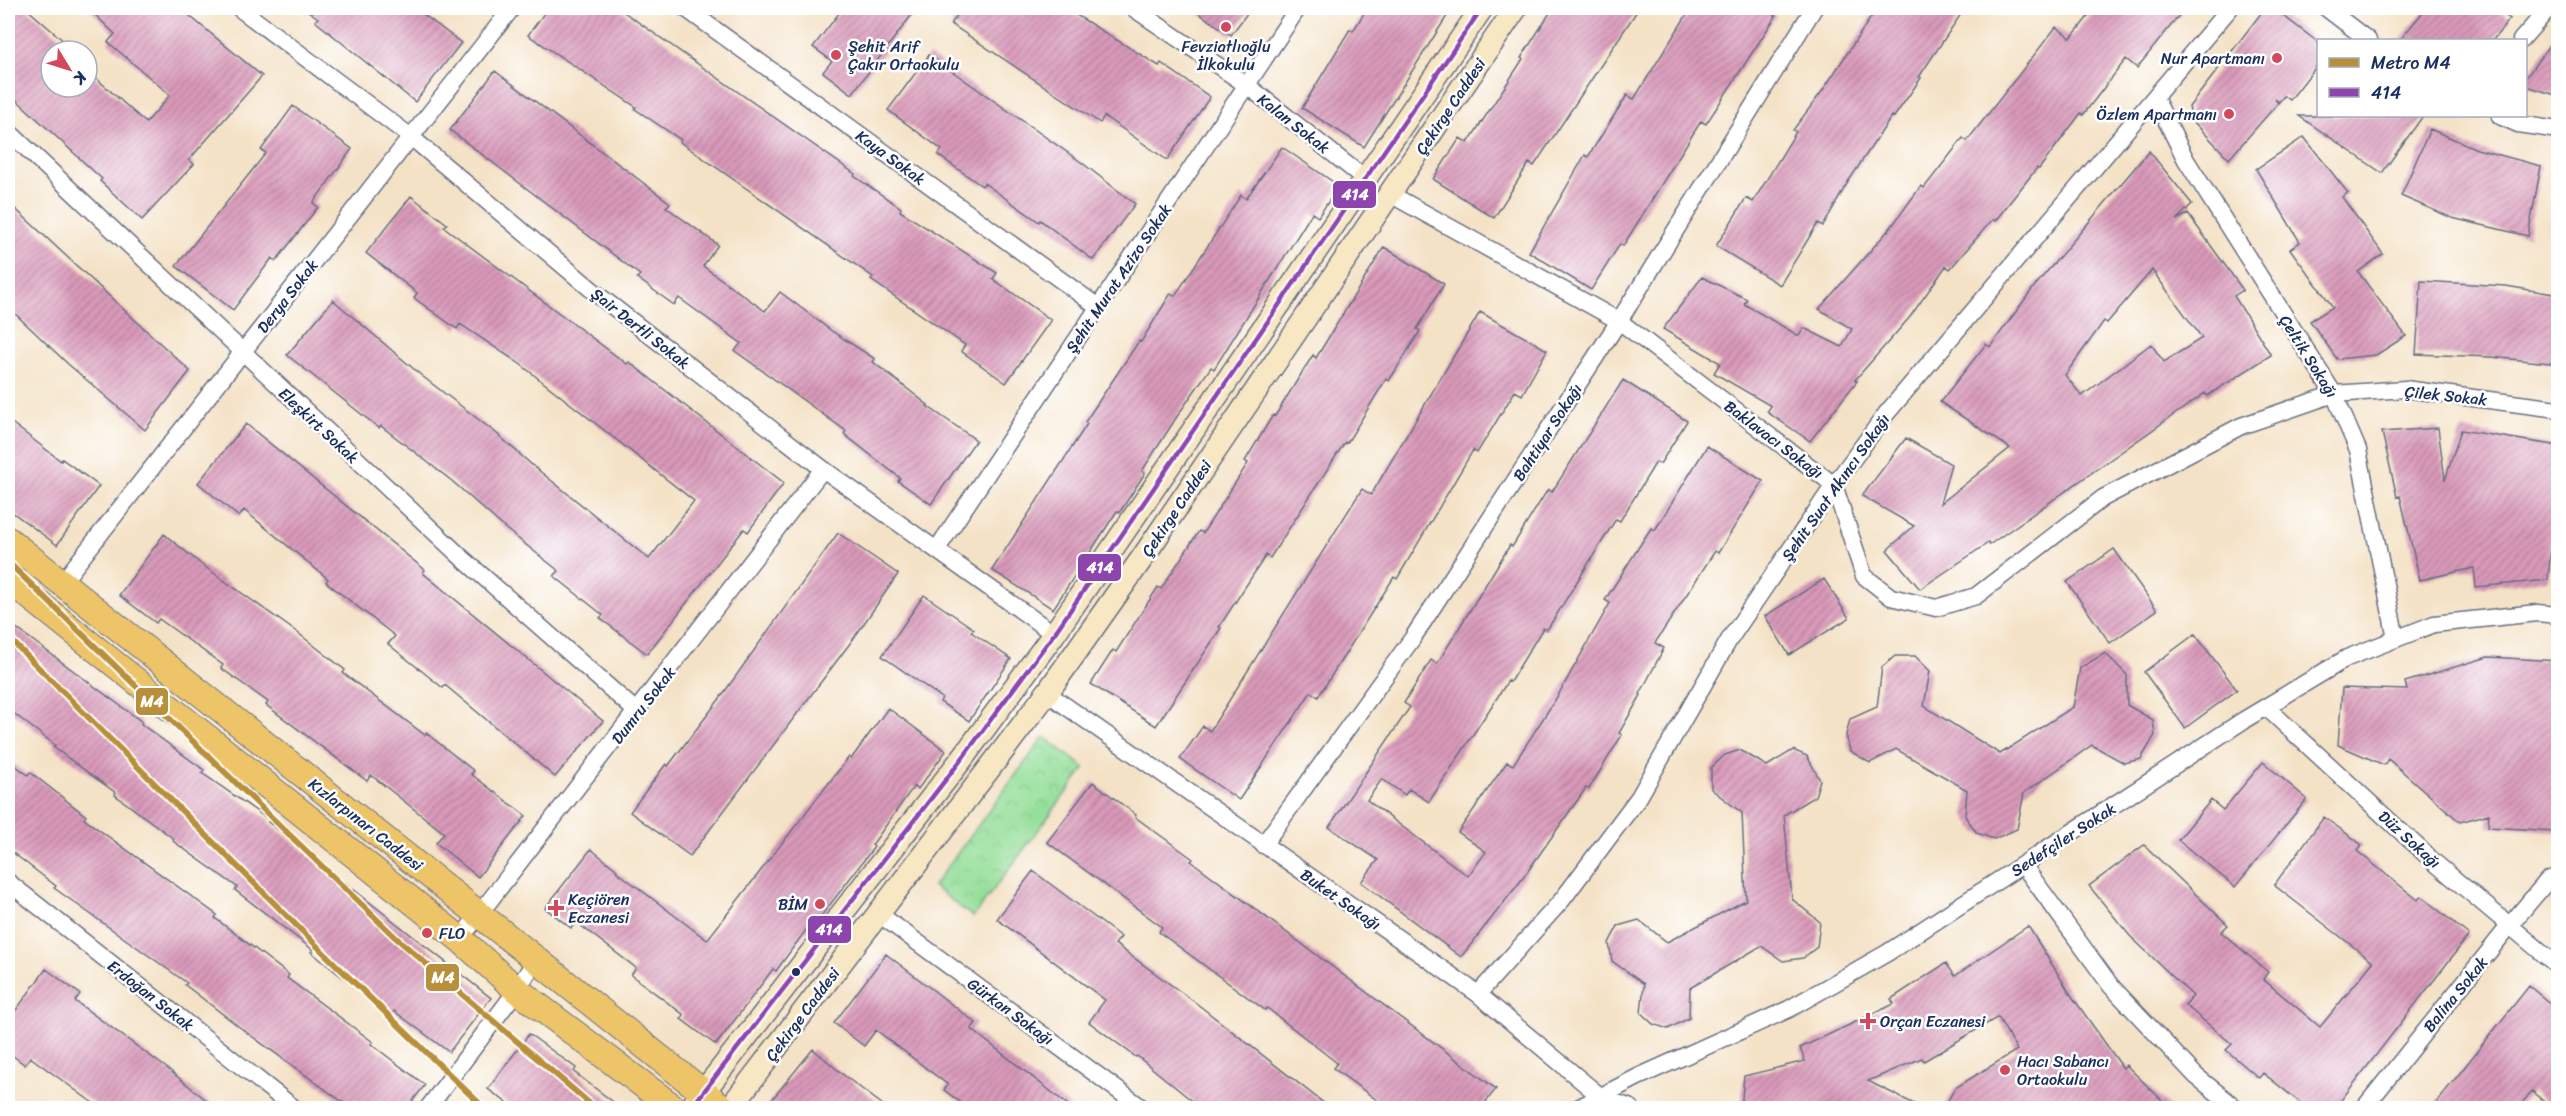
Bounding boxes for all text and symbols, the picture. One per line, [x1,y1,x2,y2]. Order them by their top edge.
marker: Fevziatlıoğlu İlkokulu [1219,20,1233,34]
place label: Şehit Arif Çakır Ortaokulu [848,32,960,79]
place label: Fevziatlıoğlu İlkokulu [1181,32,1271,79]
north arrow [39,39,99,99]
legend [2317,39,2527,117]
place label: Nur Apartmanı [2161,44,2265,73]
text: Metro M4 [2371,47,2451,79]
marker: Şehit Arif Çakır Ortaokulu [829,48,843,62]
street label: Çekirge Caddesi [1407,51,1494,161]
marker: Nur Apartmanı [2270,51,2284,65]
text: K [65,64,95,92]
text: 414 [2371,77,2401,109]
street label: Kalan Sokak [1251,85,1337,162]
place label: Özlem Apartmanı [2096,100,2217,129]
marker: Özlem Apartmanı [2222,107,2236,121]
street label: Kaya Sokak [849,122,932,193]
line badge: 414 [1332,180,1377,209]
text: 414 [1341,180,1368,209]
street label: Şehit Murat Azizo Sokak [1057,197,1180,359]
street label: Derya Sokak [249,252,326,340]
street label: Şair Dertli Sokak [585,280,697,377]
street label: Çeltik Sokağı [2271,309,2346,404]
street label: Bahtiyar Sokağı [1505,377,1590,487]
street label: Çilek Sokak [2403,377,2489,414]
street label: Eleşkirt Sokak [271,380,366,471]
street label: Baklavacı Sokağı [1718,392,1830,487]
street label: Şehit Suat Akıncı Sokağı [1773,407,1898,567]
street label: Çekirge Caddesi [1133,453,1220,563]
line badge: 414 [1077,553,1122,582]
text: 414 [1086,553,1113,582]
street label: Dumru Sokak [603,659,684,751]
line badge: M4 [135,687,169,716]
text: M4 [139,687,164,716]
street label: Kızlarpınarı Caddesi [302,770,430,879]
street label: Sedefçiler Sokak [2005,794,2122,885]
street label: Düz Sokağı [2371,803,2448,876]
street label: Buket Sokağı [1294,861,1387,938]
place label: Keçiören Eczanesi [568,885,630,932]
place label: BİM [778,890,808,919]
marker: BİM [813,897,827,911]
marker: Keçiören Eczanesi [549,901,563,915]
line badge: 414 [807,915,852,944]
text: 414 [815,915,842,944]
place label: FLO [439,919,465,948]
marker: FLO [420,926,434,940]
street label: Balina Sokak [2415,949,2496,1039]
street label: Erdoğan Sokak [101,952,201,1039]
street label: Çekirge Caddesi [757,961,848,1068]
line badge: M4 [425,963,460,992]
text: M4 [430,963,455,992]
unlabelled marker [790,966,802,978]
street label: Gürkan Sokağı [961,970,1060,1053]
place label: Orçan Eczanesi [1880,1007,1986,1036]
marker: Orçan Eczanesi [1861,1014,1875,1028]
place label: Hacı Sabancı Ortaokulu [2017,1047,2109,1094]
marker: Hacı Sabancı Ortaokulu [1998,1063,2012,1077]

